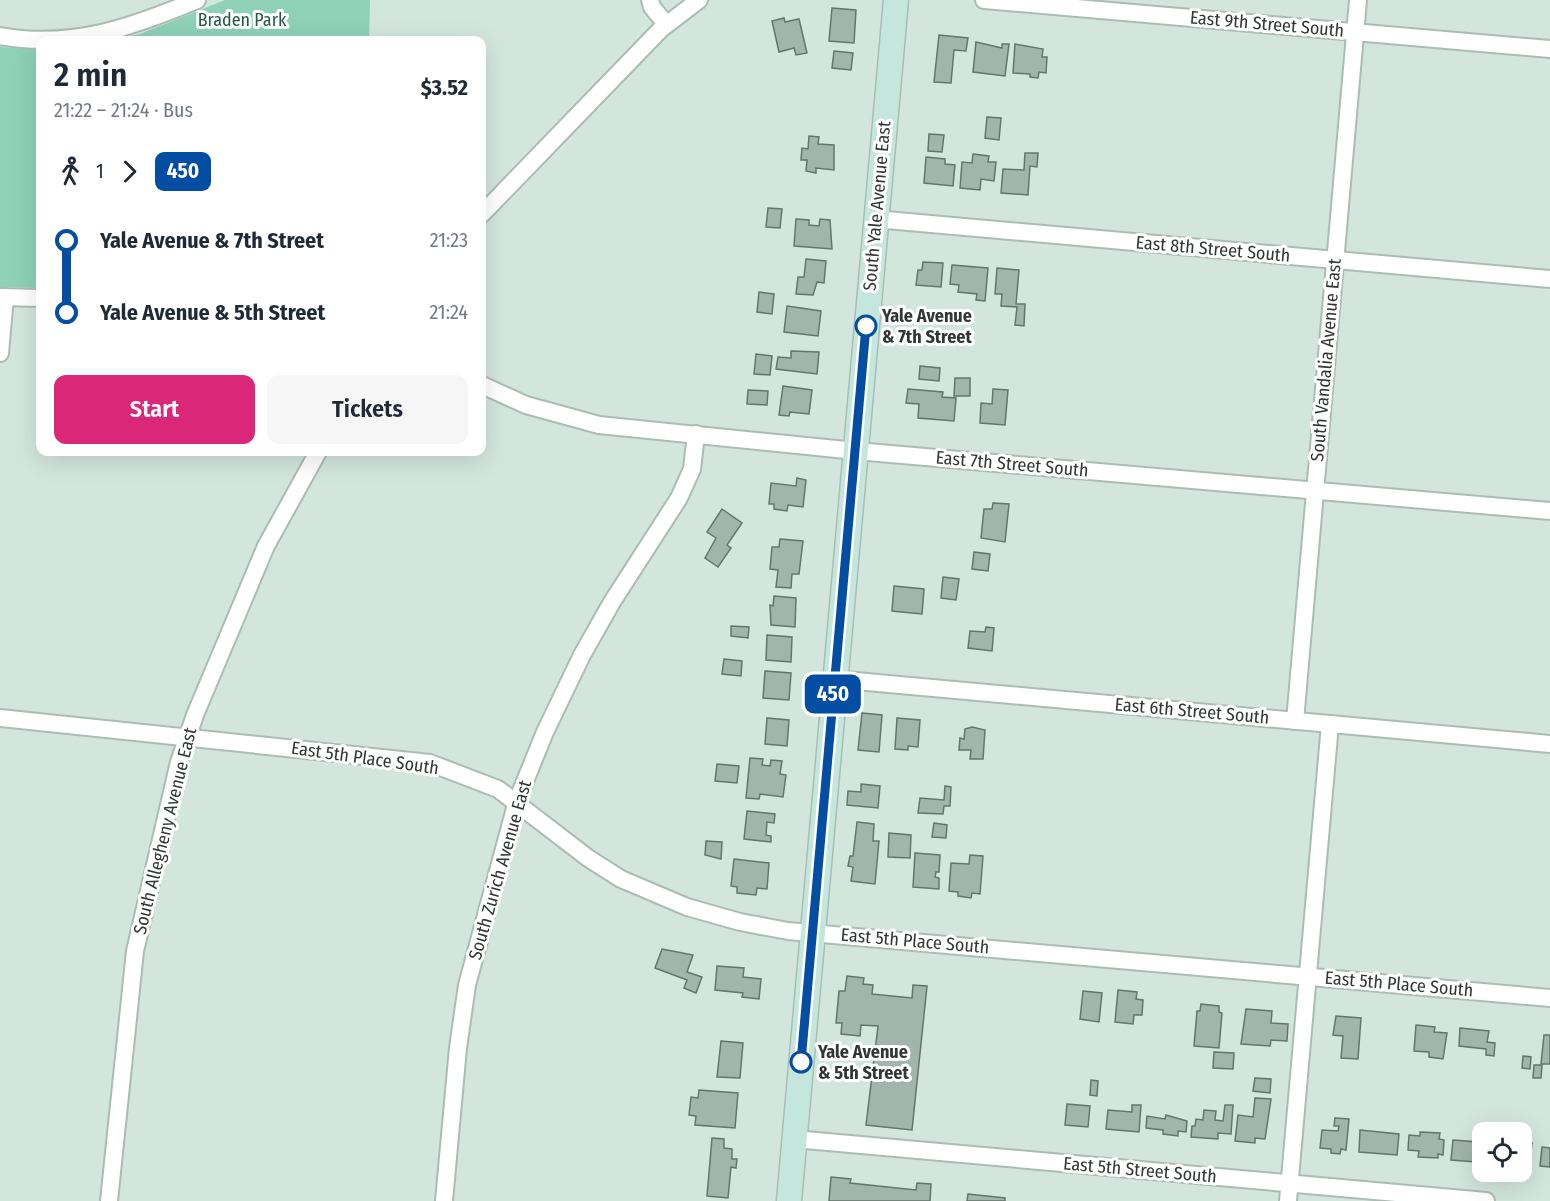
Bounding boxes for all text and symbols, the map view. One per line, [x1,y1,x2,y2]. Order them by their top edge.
street label: East 9th Street South [1189,6,1345,42]
park label: Braden Park [198,9,287,31]
text: 2 min [54,55,127,95]
text: $3.52 [421,74,468,101]
text: 21:22 – 21:24 · Bus [54,98,193,122]
street label: South Yale Avenue East [859,120,895,292]
icon: walk [54,155,87,188]
icon: forward [113,155,146,188]
text: 450 [167,158,199,184]
text: 1 [96,159,104,183]
text: Yale Avenue & 7th Street [100,227,324,254]
text: 21:23 [430,228,468,252]
street label: East 8th Street South [1135,231,1291,267]
street label: South Vandalia Avenue East [1306,258,1346,462]
text: Yale Avenue & 5th Street [100,299,325,326]
text: 21:24 [429,300,468,324]
place label: Yale Avenue & 7th Street [881,305,972,348]
marker: Yale Avenue & 7th Street [855,315,877,337]
button: Start [54,375,255,444]
button: Tickets [267,375,468,444]
street label: East 7th Street South [935,446,1089,482]
line badge: 450 [798,674,868,714]
text: 450 [817,681,849,707]
street label: East 6th Street South [1114,693,1270,729]
street label: South Allegheny Avenue East [129,725,201,937]
street label: East 5th Place South [290,737,440,779]
street label: South Zurich Avenue East [464,777,536,962]
street label: East 5th Place South [840,924,990,958]
street label: East 5th Place South [1324,967,1474,1001]
place label: Yale Avenue & 5th Street [817,1041,909,1084]
marker: Yale Avenue & 5th Street [790,1051,812,1073]
map controls [1472,1122,1532,1182]
button: locate [1472,1122,1532,1182]
street label: East 5th Street South [1062,1152,1218,1188]

